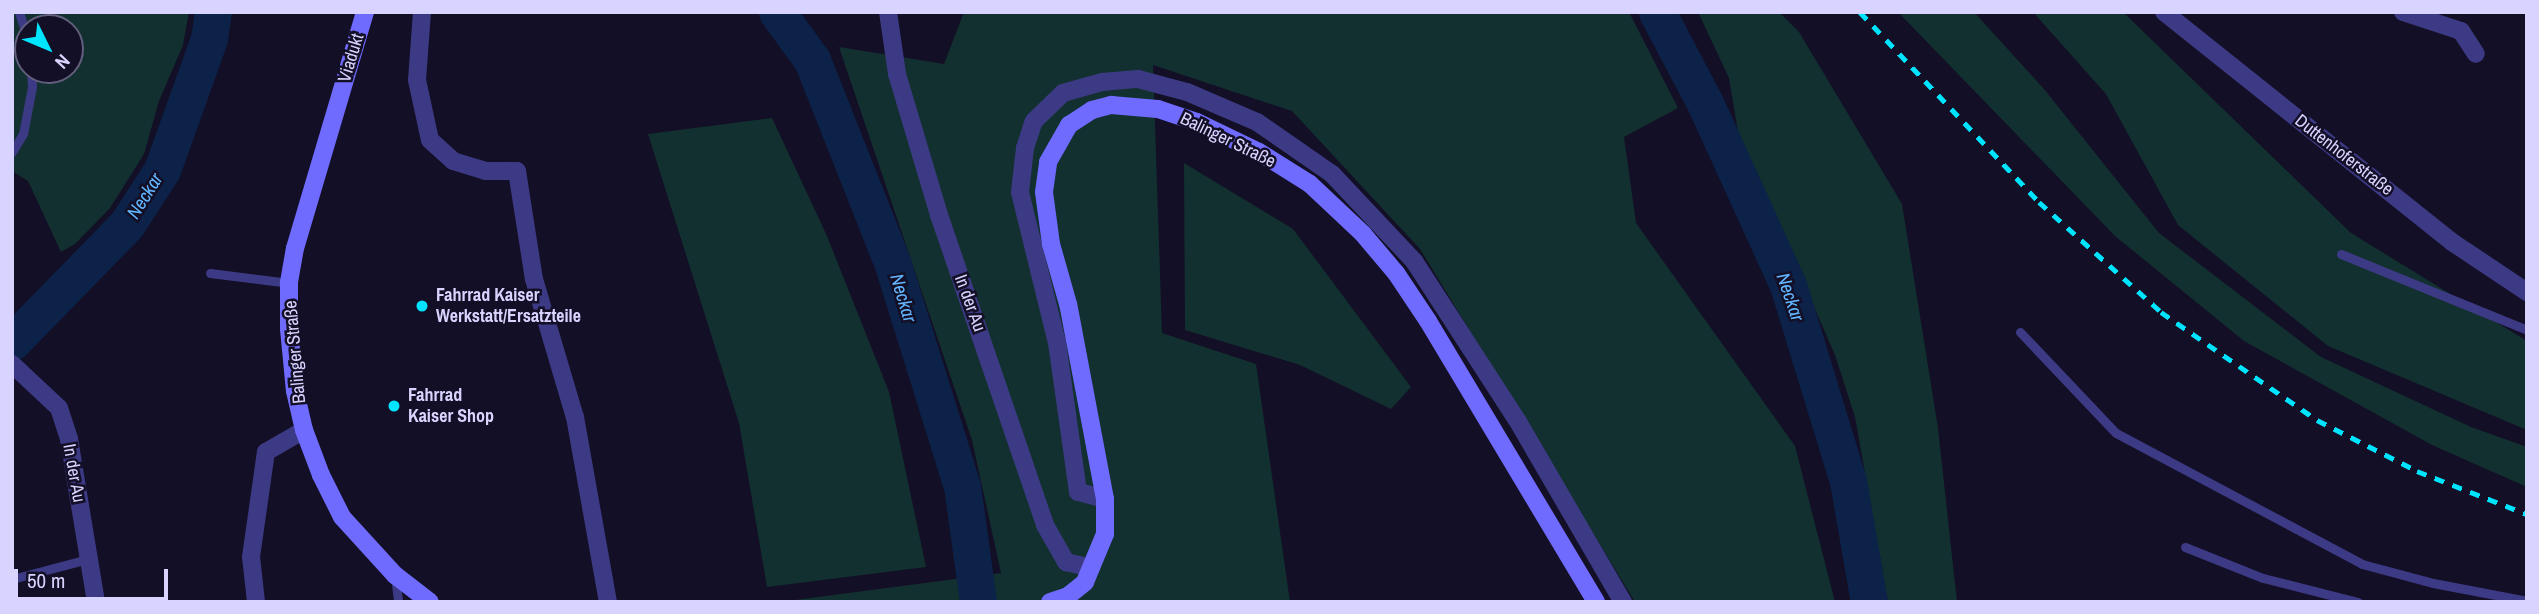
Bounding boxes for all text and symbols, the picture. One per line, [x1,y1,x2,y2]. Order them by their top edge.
north arrow [14,14,84,84]
street label: Viadukt [333,31,369,85]
text: N [50,49,76,75]
street label: Balinger Straße [1177,108,1279,172]
street label: Duttenhoferstraße [2290,110,2398,200]
water label: Neckar [122,169,168,223]
water label: Neckar [1771,270,1809,324]
water label: Neckar [885,271,921,325]
street label: In der Au [950,271,990,335]
place label: Fahrrad Kaiser Werkstatt/Ersatzteile [436,285,581,328]
marker: Fahrrad Kaiser Werkstatt/Ersatzteile [414,298,430,314]
street label: Balinger Straße [280,300,310,404]
place label: Fahrrad Kaiser Shop [408,385,494,428]
marker: Fahrrad Kaiser Shop [386,398,402,414]
street label: In der Au [58,442,90,504]
scale bar [18,554,172,598]
text: 50 m [27,566,65,595]

